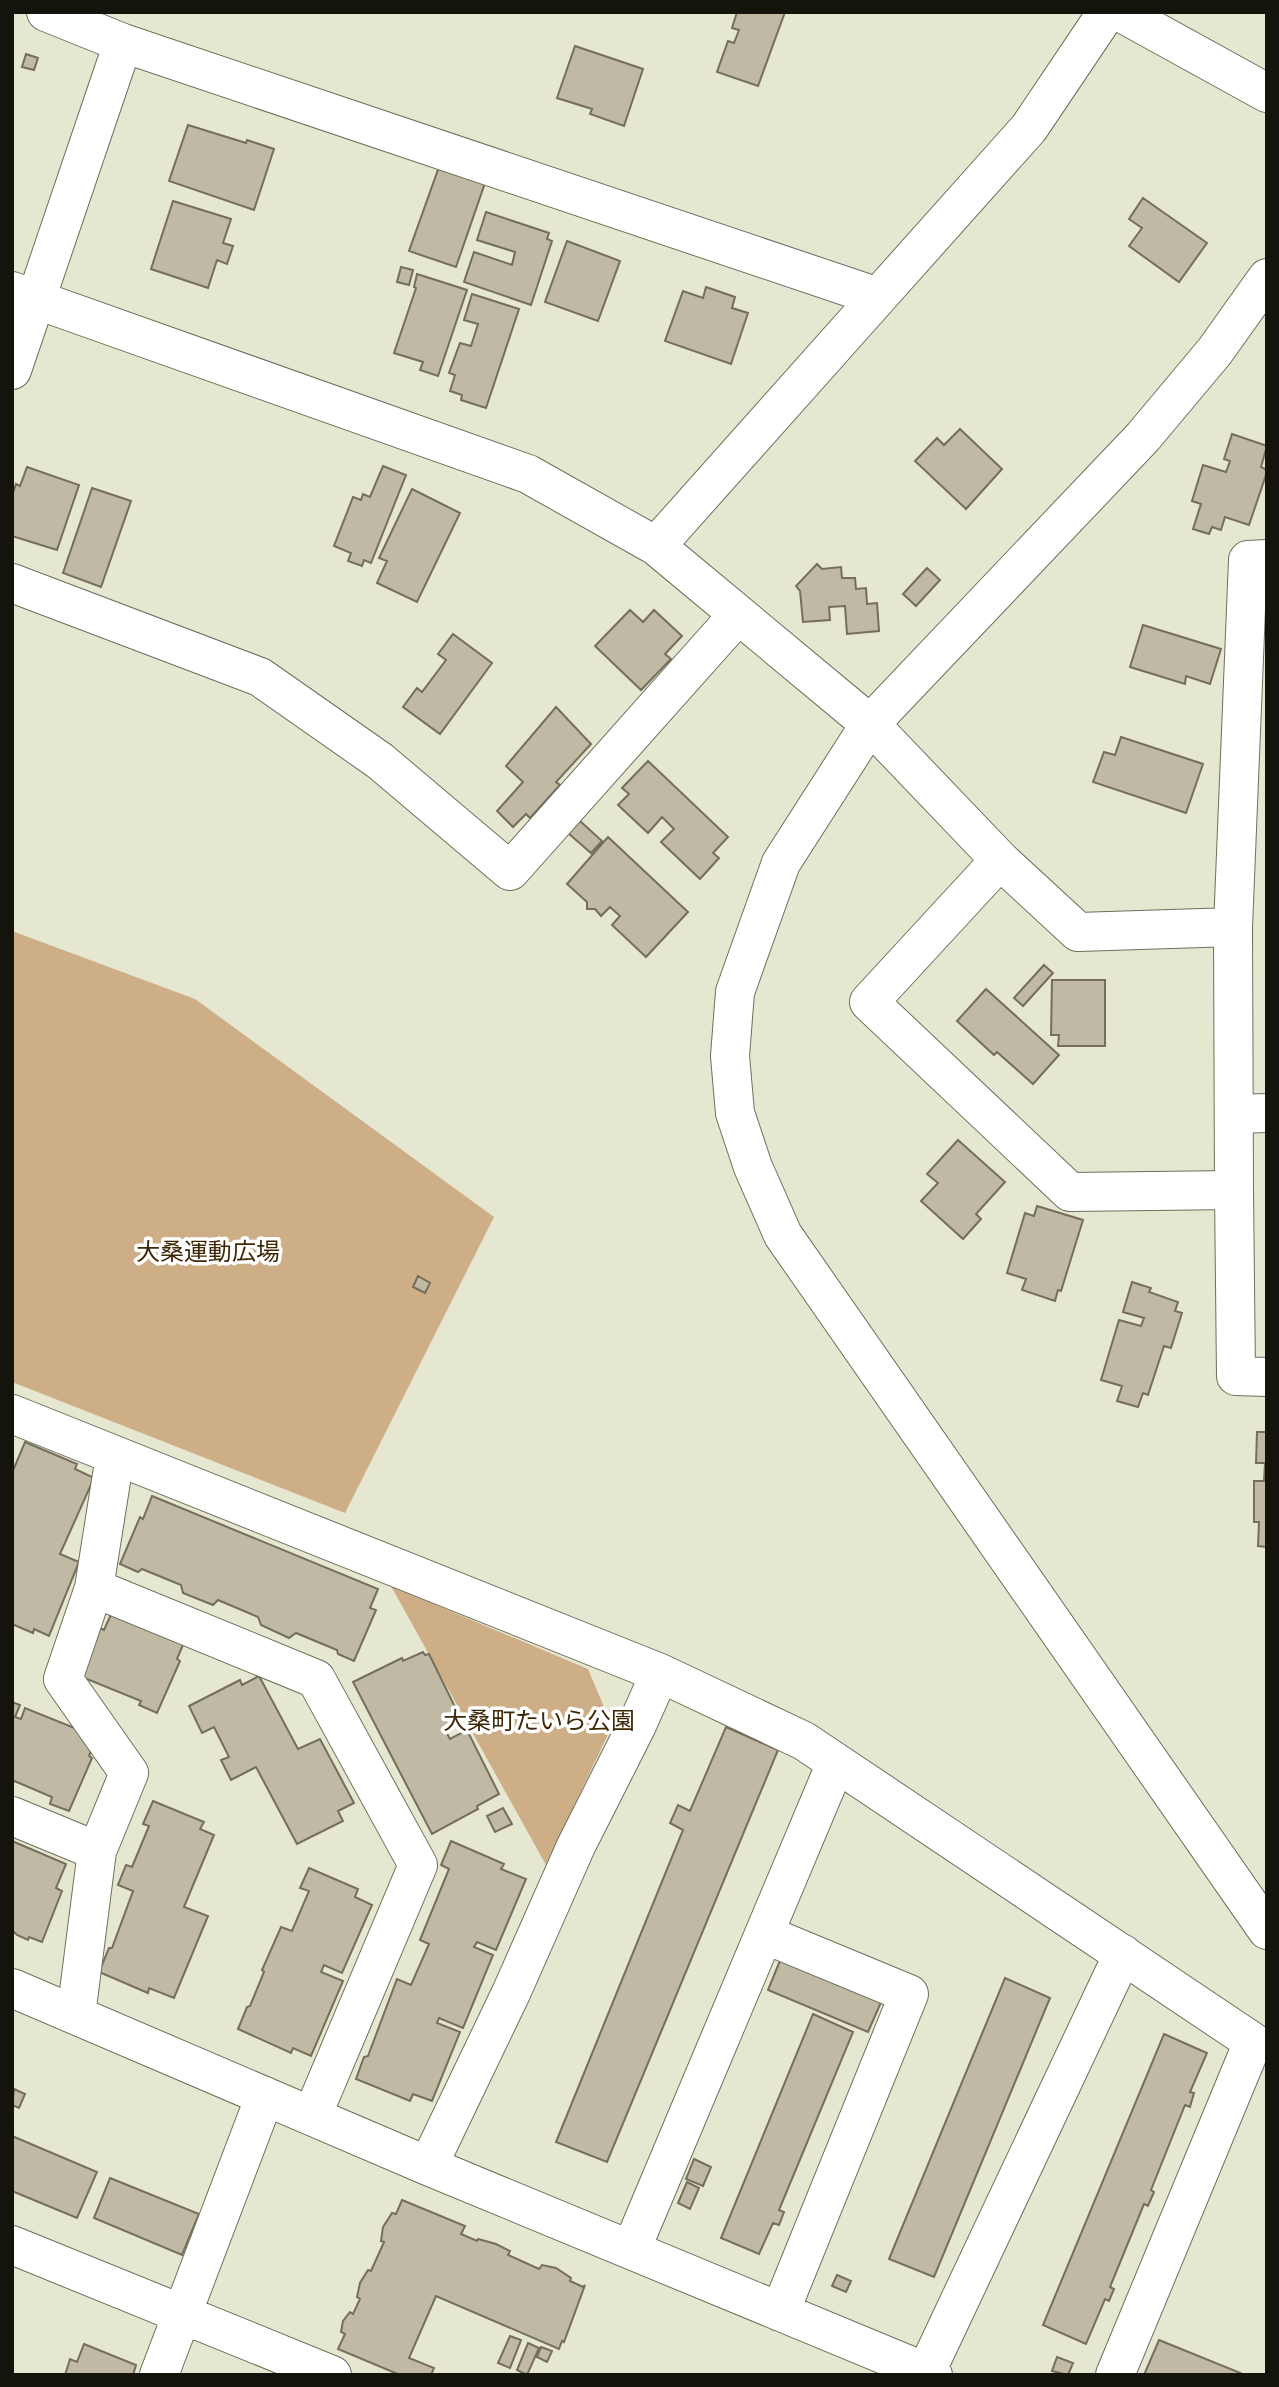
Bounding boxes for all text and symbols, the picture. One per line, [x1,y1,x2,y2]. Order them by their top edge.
park label: 大桑運動広場 [136,1236,280,1265]
park label: 大桑町たいら公園 [443,1705,635,1734]

